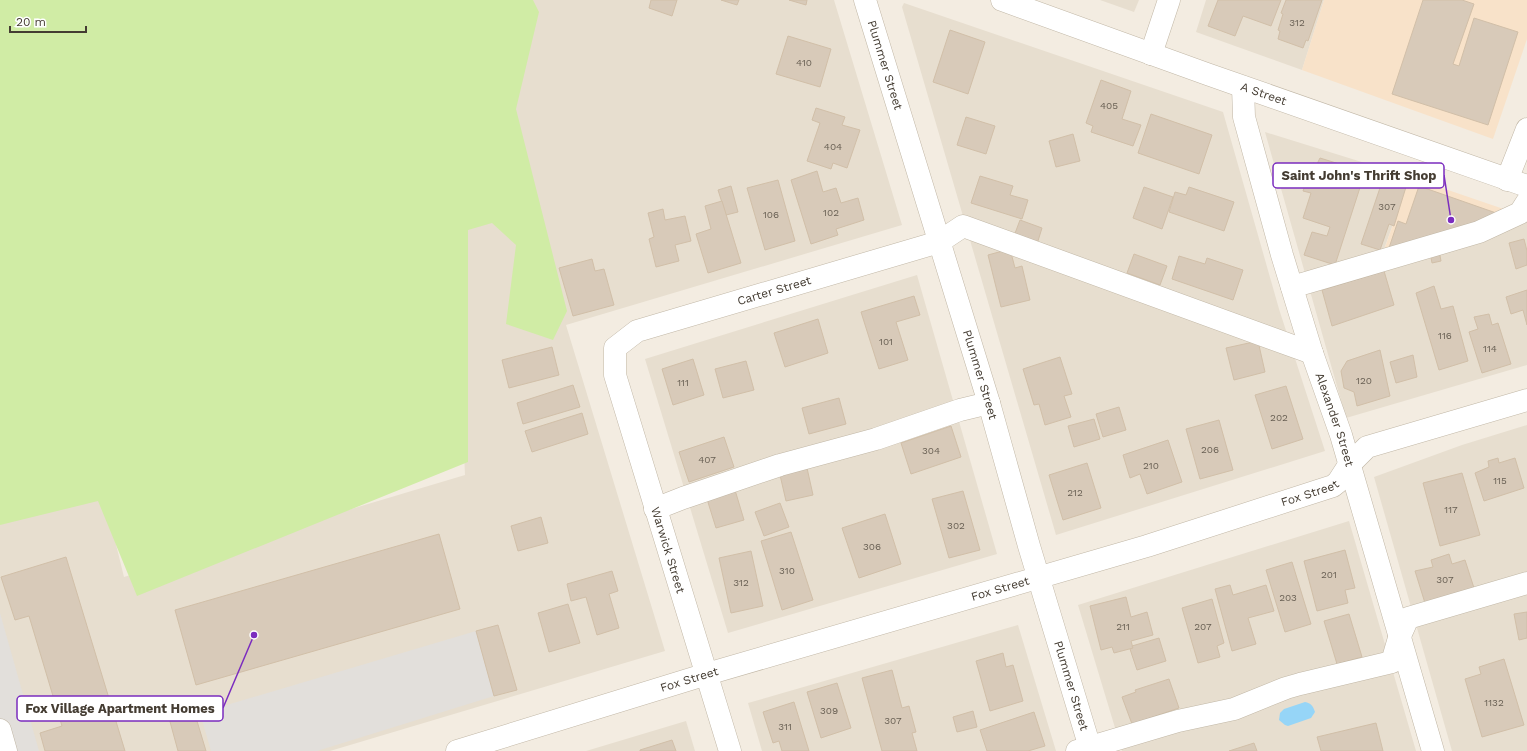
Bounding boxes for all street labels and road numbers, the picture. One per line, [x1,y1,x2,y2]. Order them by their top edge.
street label: Plummer Street [865,18,905,112]
street label: A Street [1239,79,1289,108]
street label: Carter Street [736,273,813,308]
street label: Plummer Street [960,328,1000,421]
street label: Alexander Street [1312,371,1357,468]
street label: Fox Street [1279,477,1342,509]
street label: Warwick Street [648,505,688,595]
street label: Fox Street [969,574,1031,604]
street label: Plummer Street [1051,639,1091,732]
street label: Fox Street [658,664,720,695]

